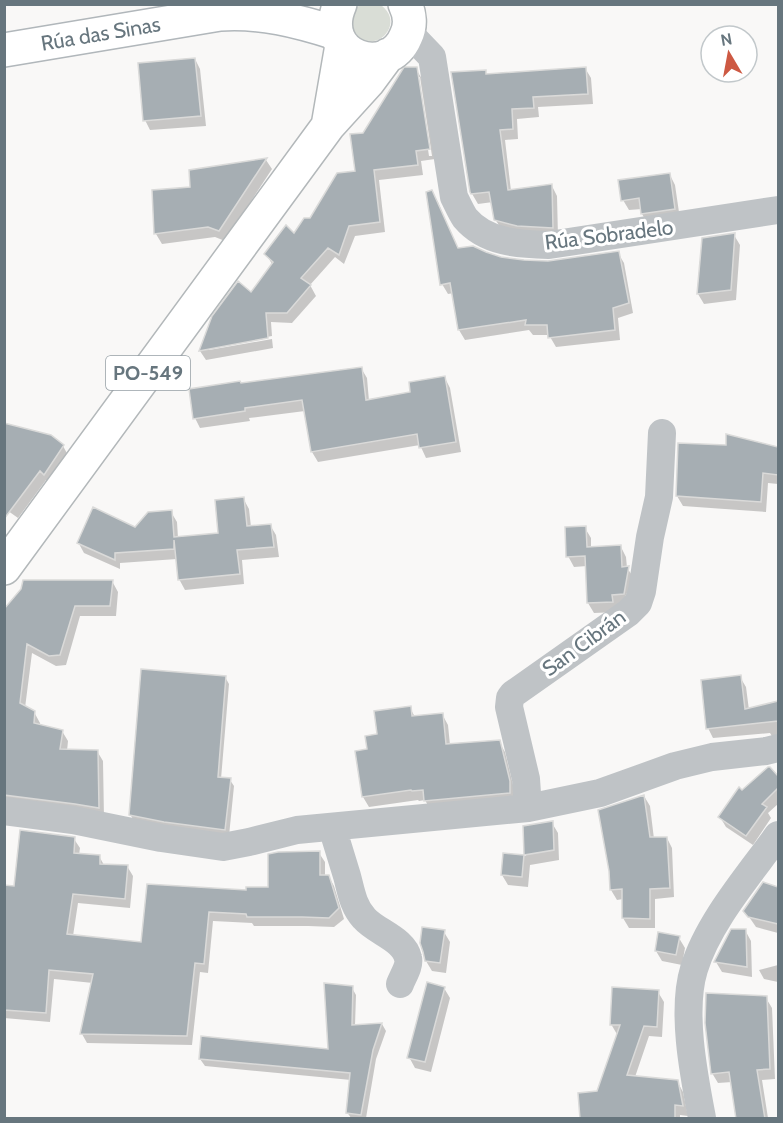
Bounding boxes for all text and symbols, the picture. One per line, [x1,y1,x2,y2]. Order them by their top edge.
street label: Rúa das Sinas [39,11,162,56]
north arrow [699,24,759,84]
text: N [719,29,734,50]
street label: Rúa Sobradelo [543,214,675,255]
road number: PO-549 [106,356,190,390]
street label: San Cibrán [537,604,630,681]

